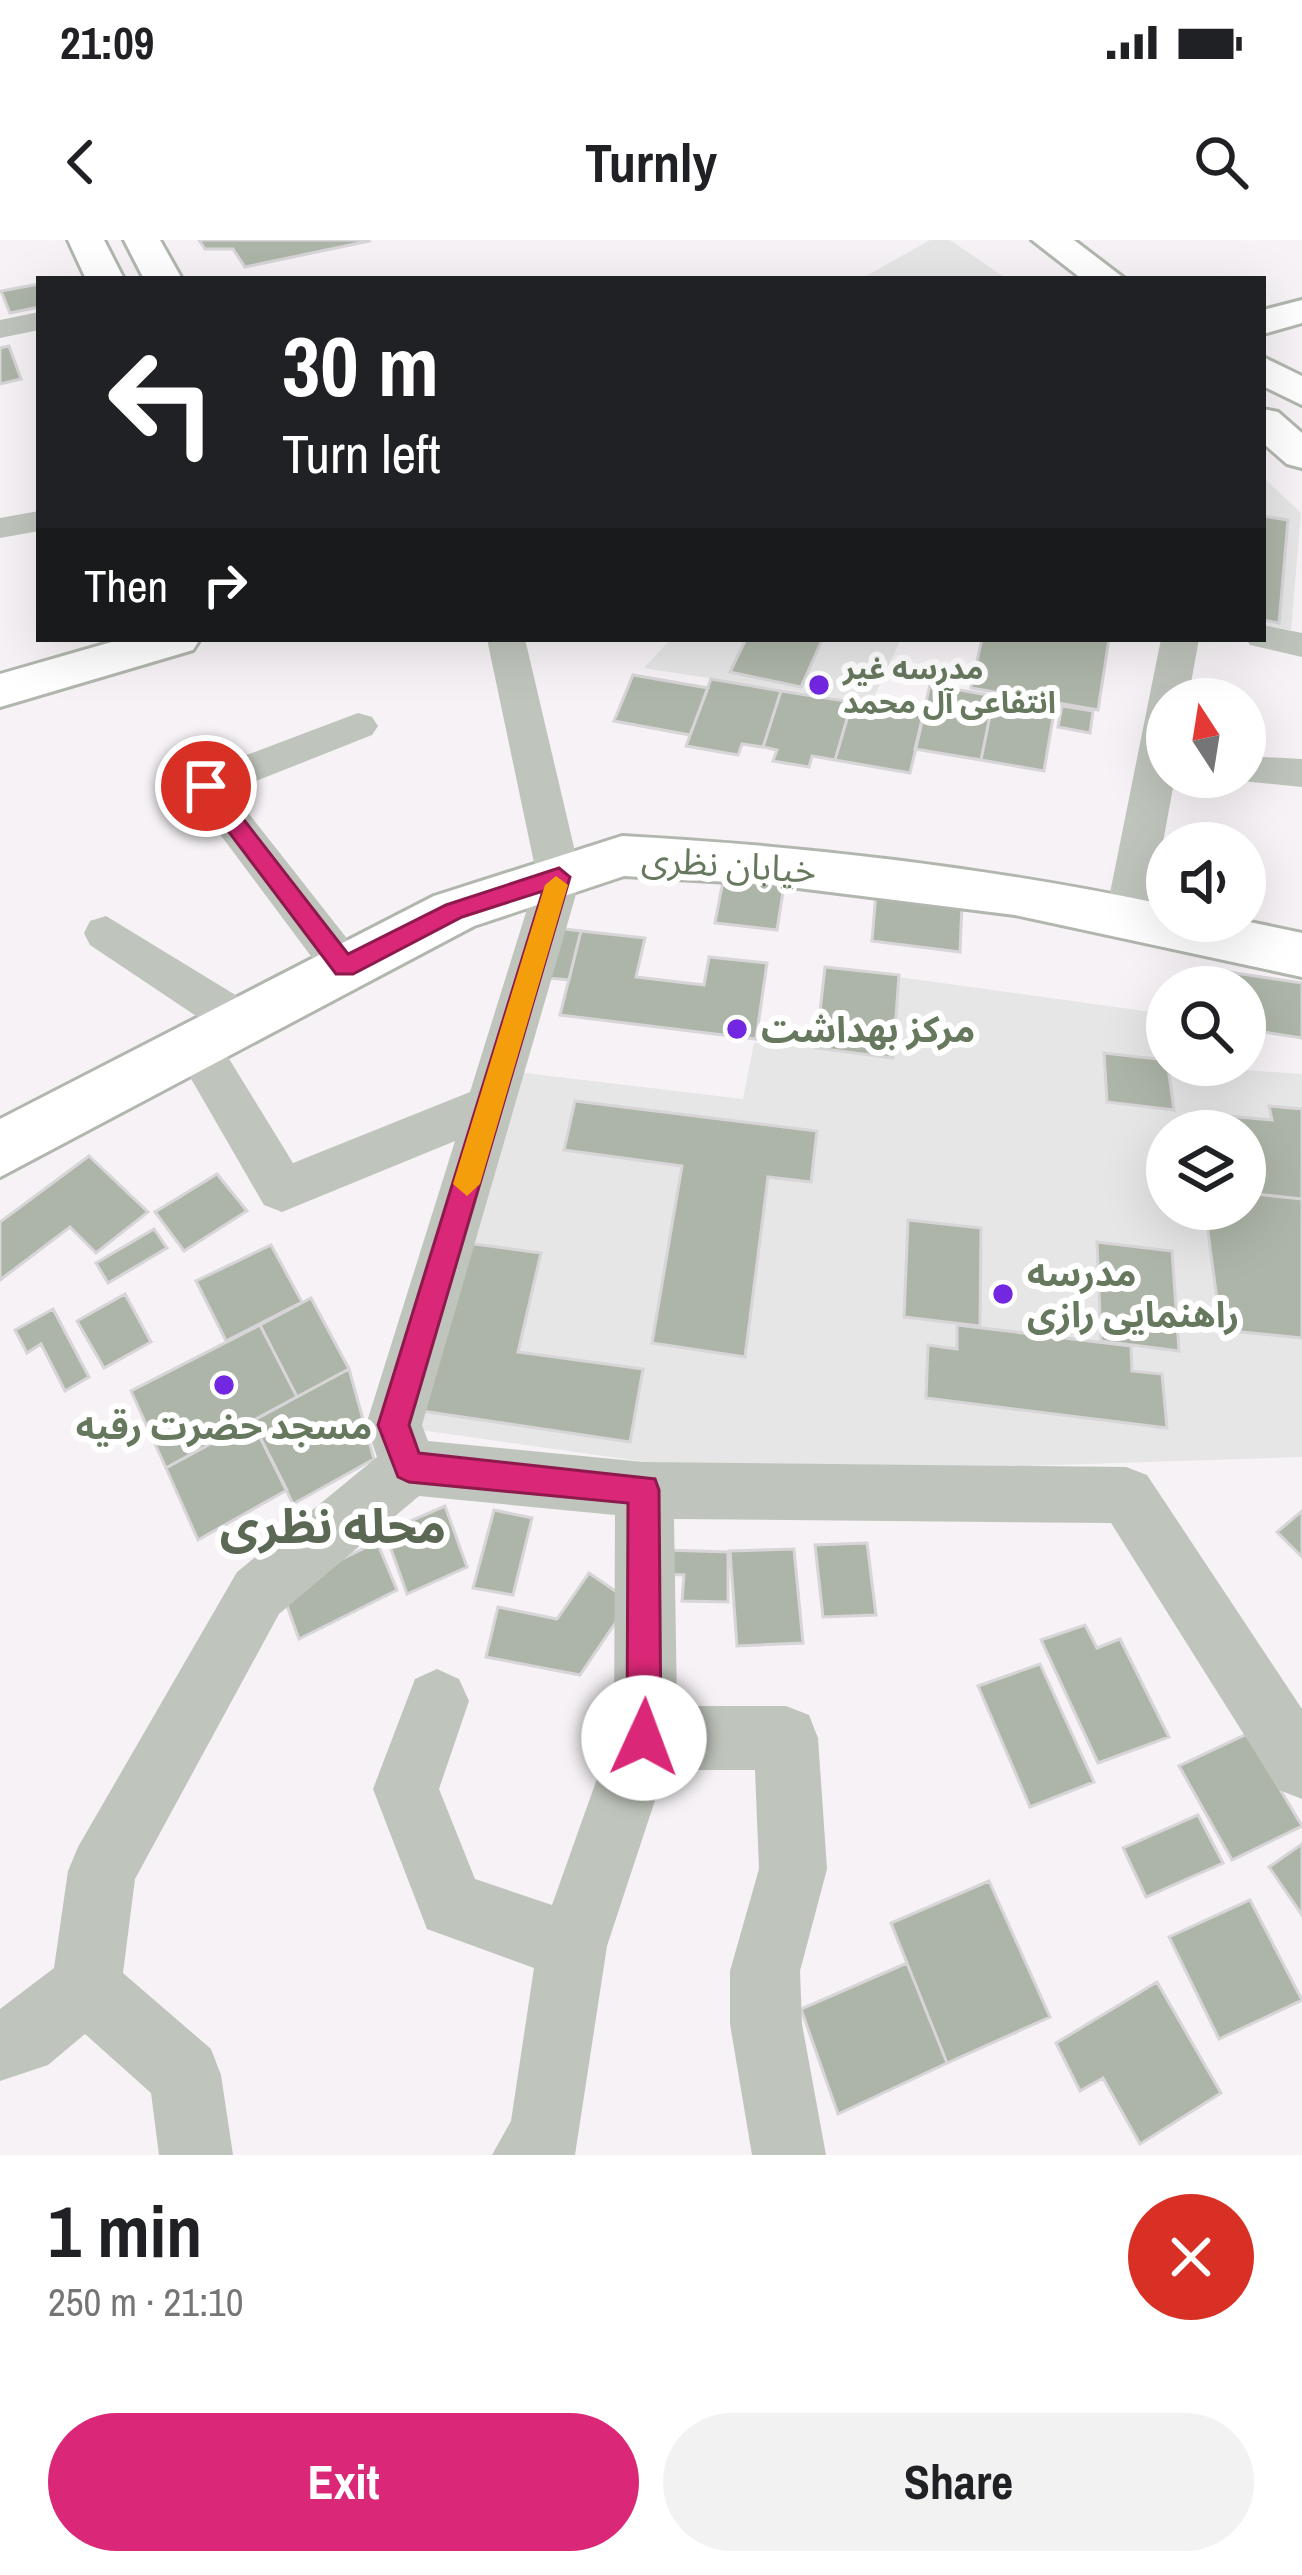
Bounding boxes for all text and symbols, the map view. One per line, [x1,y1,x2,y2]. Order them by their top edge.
text: 21:09 [60,12,154,73]
text: Turnly [585,126,717,199]
icon: back [48,129,114,195]
icon: search [1188,129,1254,195]
text: 30 m [282,309,439,422]
icon: left [84,324,240,480]
text: Turn left [282,417,441,490]
icon: right [192,552,258,618]
text: Then [84,555,168,616]
place label: مدرسه غیر انتفاعی آل محمد [841,648,1056,722]
marker: مدرسه غیر انتفاعی آل محمد [806,672,832,698]
north arrow [1146,678,1266,798]
map controls [1146,678,1266,1230]
pin [155,735,257,837]
icon: arrive [173,753,239,819]
button: sound [1146,822,1266,942]
street label: خیابان نظری [640,834,818,894]
button: search [1146,966,1266,1086]
place label: مرکز بهداشت [761,1005,975,1053]
marker: مرکز بهداشت [724,1016,750,1042]
button: layers [1146,1110,1266,1230]
place label: مدرسه راهنمایی رازی [1027,1249,1239,1338]
marker: مدرسه راهنمایی رازی [990,1281,1016,1307]
marker: مسجد حضرت رقیه [211,1372,237,1398]
place label: مسجد حضرت رقیه [76,1402,372,1450]
district label: محله نظری [220,1493,446,1558]
position arrow [581,1675,707,1801]
text: 1 min [48,2182,202,2279]
button: close [1128,2194,1254,2320]
text: 250 m · 21:10 [48,2276,244,2328]
button: Exit [48,2413,639,2551]
button: Share [663,2413,1254,2551]

